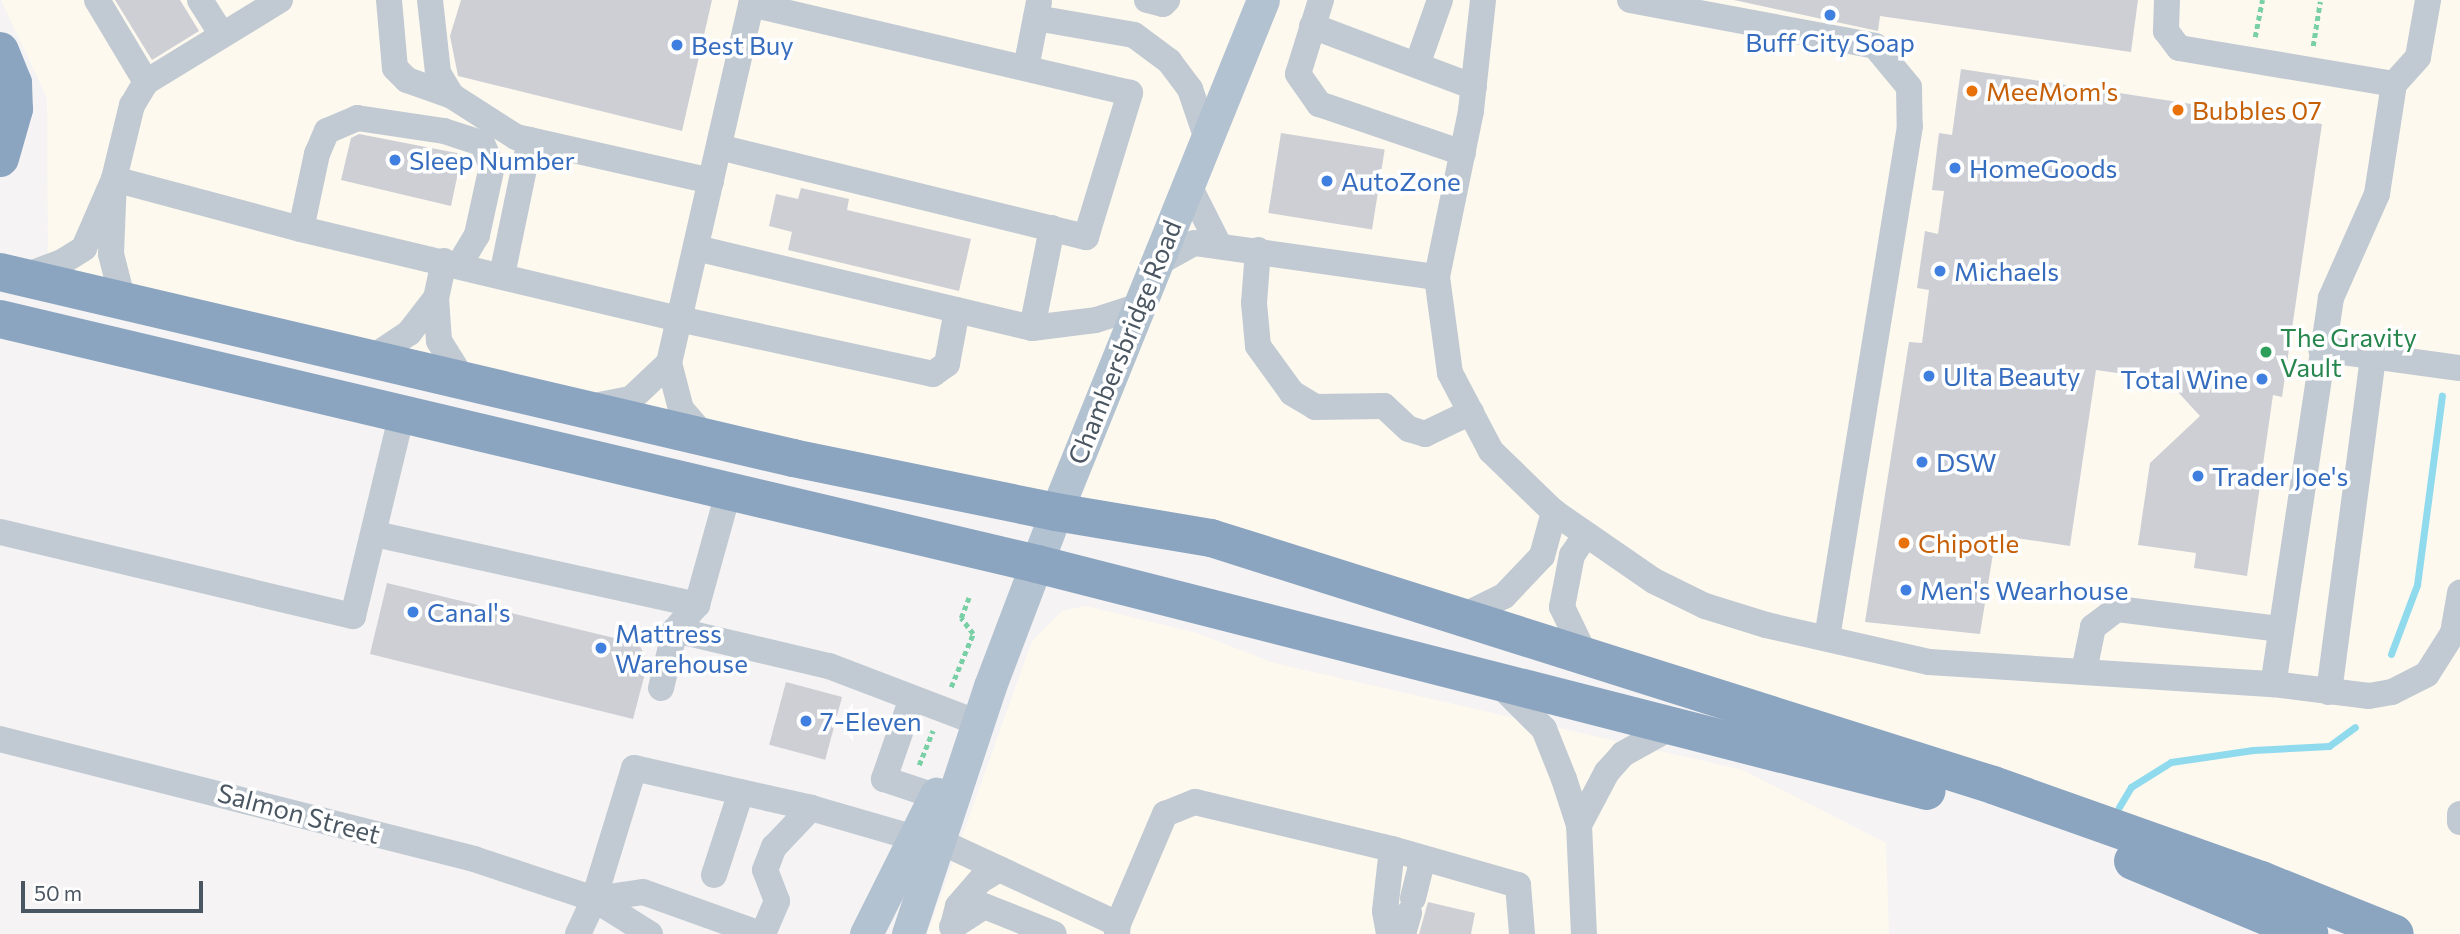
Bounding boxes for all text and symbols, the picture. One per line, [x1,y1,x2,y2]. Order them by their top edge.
marker: Buff City Soap [1822,7,1838,23]
place label: Buff City Soap [1745,26,1915,58]
place label: Best Buy [691,29,794,61]
marker: Best Buy [669,37,685,53]
place label: MeeMom's [1986,75,2118,107]
marker: MeeMom's [1964,83,1980,99]
place label: Bubbles 07 [2192,94,2322,126]
marker: Bubbles 07 [2170,102,2186,118]
place label: Sleep Number [409,144,575,176]
marker: Sleep Number [387,152,403,168]
place label: HomeGoods [1969,152,2117,184]
marker: HomeGoods [1947,160,1963,176]
place label: AutoZone [1341,165,1461,197]
marker: AutoZone [1319,173,1335,189]
street label: Chambersbridge Road [1061,215,1187,469]
place label: Michaels [1954,255,2059,287]
marker: Michaels [1932,263,1948,279]
place label: The Gravity Vault [2280,321,2417,382]
marker: The Gravity Vault [2258,344,2274,360]
place label: Ulta Beauty [1943,360,2081,392]
place label: Total Wine [2120,363,2248,395]
marker: Ulta Beauty [1921,368,1937,384]
marker: Total Wine [2254,371,2270,387]
place label: DSW [1936,446,1996,478]
marker: DSW [1914,454,1930,470]
place label: Trader Joe's [2212,460,2348,492]
marker: Trader Joe's [2190,468,2206,484]
place label: Chipotle [1918,527,2019,559]
marker: Chipotle [1896,535,1912,551]
place label: Men's Wearhouse [1920,574,2128,606]
marker: Men's Wearhouse [1898,582,1914,598]
place label: Canal's [427,596,511,628]
marker: Canal's [405,604,421,620]
place label: Mattress Warehouse [615,617,748,678]
marker: Mattress Warehouse [593,640,609,656]
place label: 7-Eleven [820,705,922,737]
marker: 7-Eleven [798,713,814,729]
street label: Salmon Street [214,776,384,850]
scale bar [24,867,206,911]
text: 50 m [34,880,82,905]

